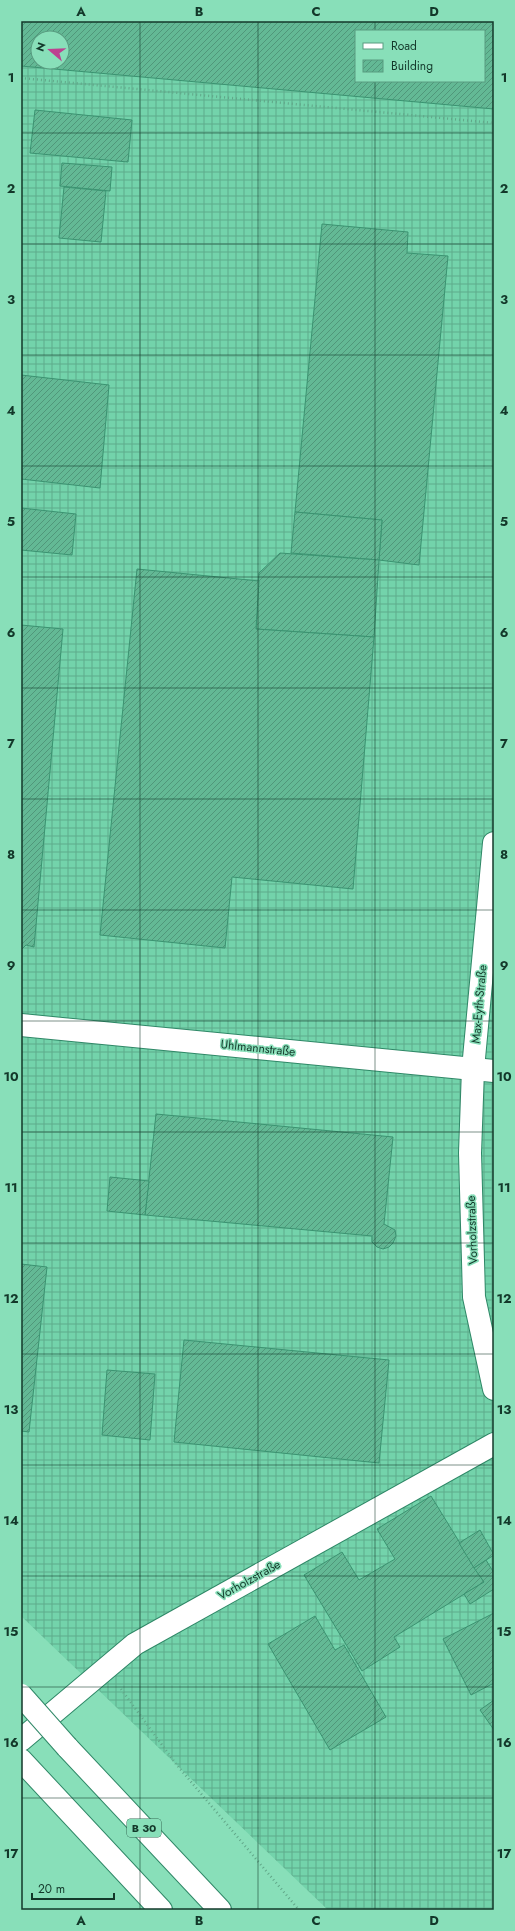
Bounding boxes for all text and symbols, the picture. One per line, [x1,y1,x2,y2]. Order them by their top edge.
text: A [75,2,86,21]
text: B [195,2,204,21]
text: C [311,2,321,21]
text: D [429,2,439,21]
north arrow [30,30,70,70]
legend [355,30,485,82]
text: Road [391,37,417,55]
text: N [32,40,50,53]
text: Building [391,57,433,75]
text: 1 [8,68,14,87]
text: 1 [501,68,507,87]
text: 2 [7,179,15,198]
text: 2 [500,179,508,198]
text: 3 [7,290,15,309]
text: 3 [500,290,508,309]
text: 4 [6,401,16,420]
text: 4 [499,401,509,420]
text: 5 [7,512,15,531]
text: 5 [500,512,508,531]
text: 6 [7,623,16,642]
text: 6 [500,623,509,642]
text: 7 [7,734,15,753]
text: 7 [500,734,508,753]
text: 8 [7,845,15,864]
text: 8 [500,845,508,864]
text: 9 [7,956,16,975]
text: 9 [500,956,509,975]
street label: Max-Eyth-Straße [467,964,491,1044]
street label: Uhlmannstraße [220,1035,296,1061]
text: 10 [3,1067,19,1086]
text: 10 [496,1067,512,1086]
text: 11 [4,1178,18,1197]
text: 11 [497,1178,511,1197]
street label: Vorholzstraße [462,1195,482,1265]
text: 12 [3,1289,19,1308]
text: 12 [496,1289,512,1308]
text: 13 [4,1400,18,1419]
text: 13 [497,1400,511,1419]
text: 14 [3,1511,19,1530]
text: 14 [496,1511,512,1530]
street label: Vorholzstraße [214,1555,284,1605]
text: 15 [3,1622,19,1641]
text: 15 [496,1622,512,1641]
text: 16 [3,1733,19,1752]
text: 16 [496,1733,512,1752]
road number: B 30 [127,1819,161,1837]
text: 17 [4,1844,18,1863]
text: 17 [497,1844,511,1863]
scale bar [32,1875,114,1901]
text: 20 m [38,1880,65,1898]
text: A [75,1911,86,1930]
text: B [195,1911,204,1930]
text: C [311,1911,321,1930]
text: D [429,1911,439,1930]

